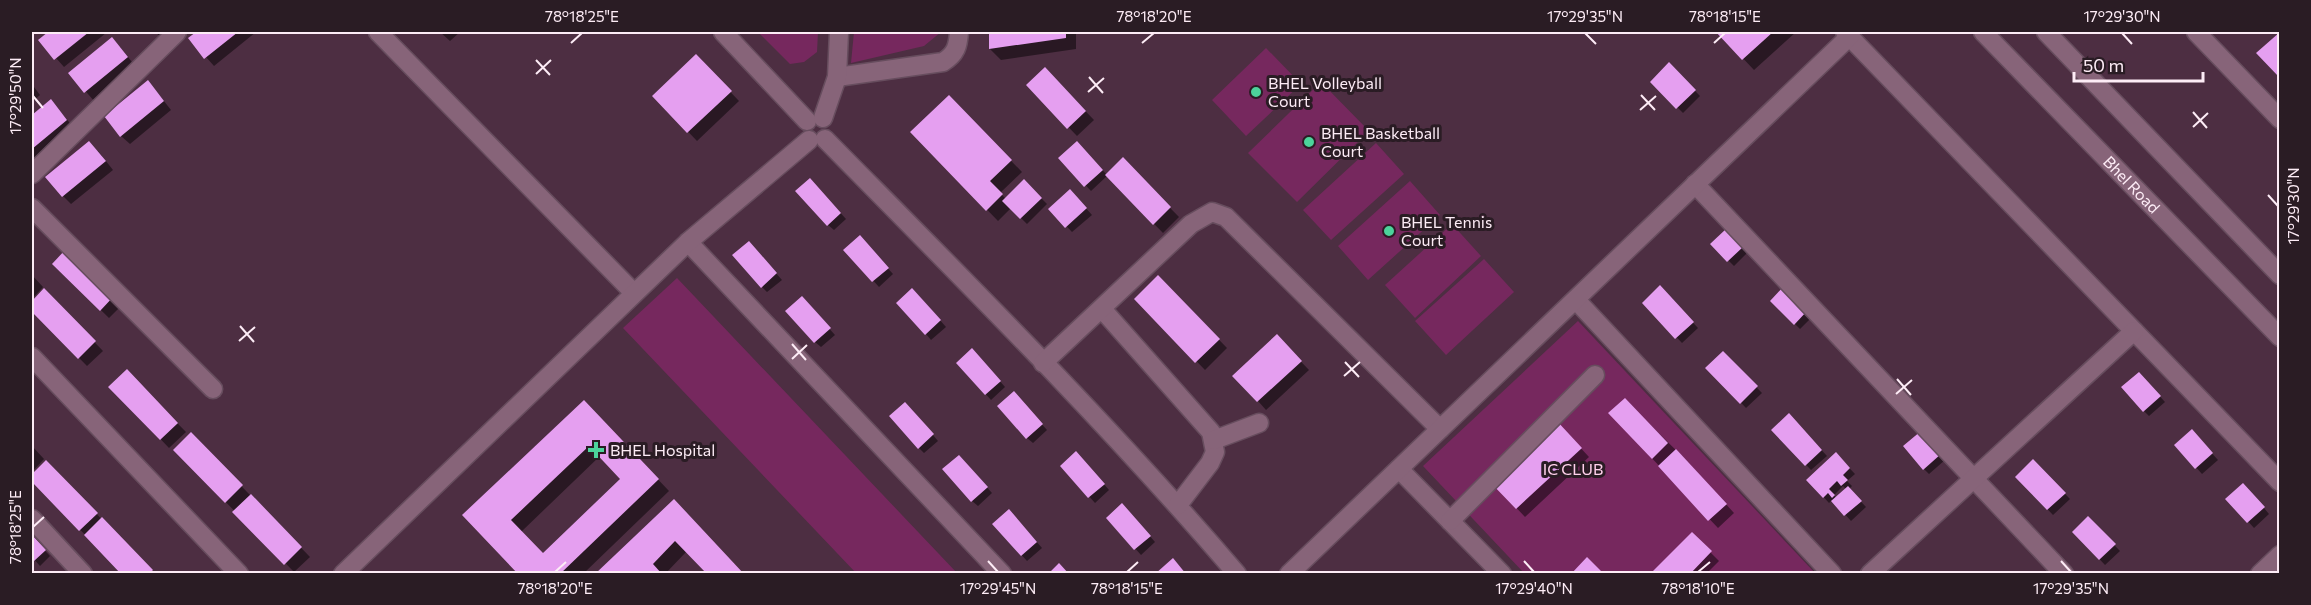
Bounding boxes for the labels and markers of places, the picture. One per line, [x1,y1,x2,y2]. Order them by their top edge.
place label: BHEL Volleyball Court [1268,73,1382,110]
marker: BHEL Volleyball Court [1249,85,1263,99]
place label: BHEL Basketball Court [1321,123,1440,160]
marker: BHEL Basketball Court [1302,135,1316,149]
place label: BHEL Tennis Court [1401,212,1492,249]
marker: BHEL Tennis Court [1382,224,1396,238]
place label: BHEL Hospital [610,440,715,459]
marker: BHEL Hospital [587,441,605,459]

